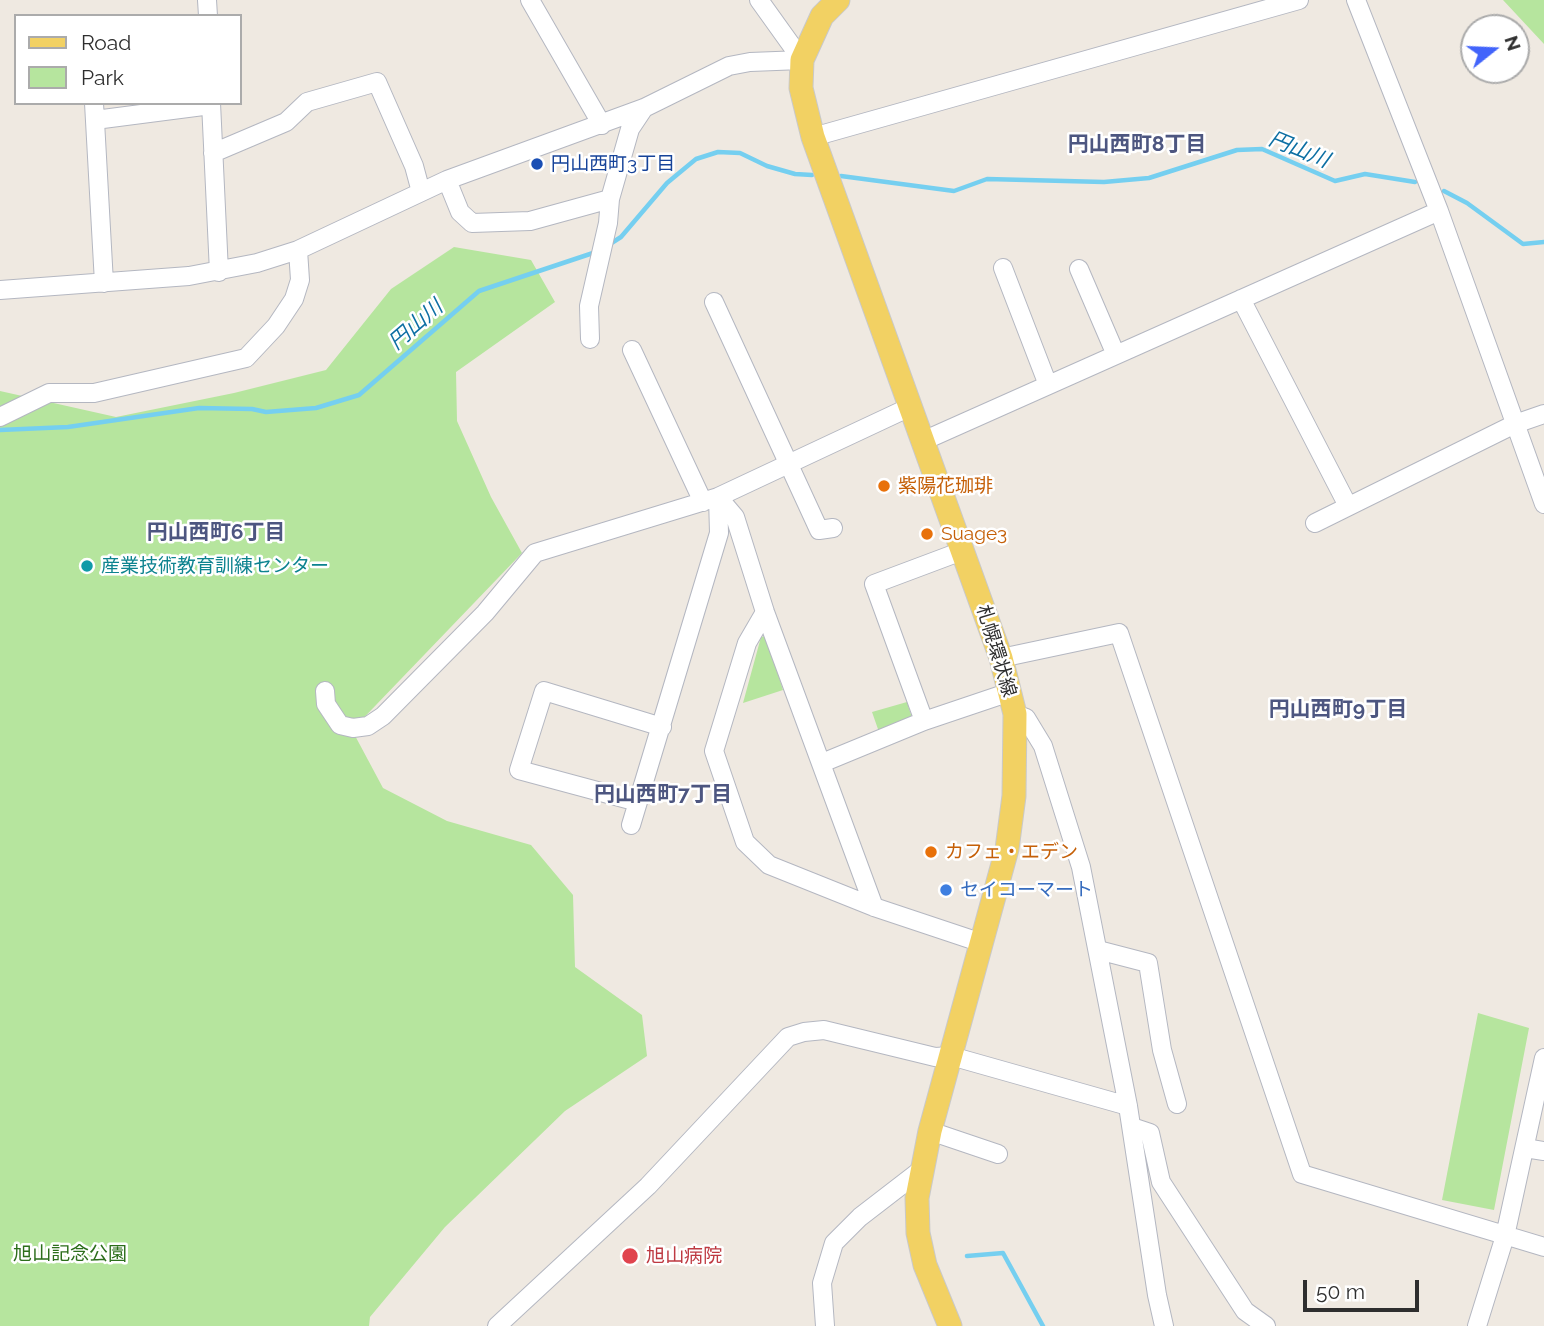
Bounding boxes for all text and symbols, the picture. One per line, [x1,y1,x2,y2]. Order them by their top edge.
legend [14,14,242,105]
north arrow [1460,14,1530,84]
text: Road [81,30,131,55]
text: N [1500,33,1526,53]
text: Park [81,65,124,90]
water label: 円山川 [1265,127,1333,173]
district label: 円山西町8丁目 [1068,132,1206,158]
place label: 円山西町3丁目 [551,153,675,175]
marker: 円山西町3丁目 [529,156,545,172]
water label: 円山川 [384,295,448,355]
place label: 紫陽花珈琲 [898,475,993,497]
marker: 紫陽花珈琲 [876,478,892,494]
district label: 円山西町6丁目 [147,520,285,546]
place label: Suage3 [941,523,1007,545]
marker: Suage3 [919,526,935,542]
place label: 産業技術教育訓練センター [101,555,329,577]
marker: 産業技術教育訓練センター [79,558,95,574]
street label: 札幌環状線 [971,602,1021,700]
district label: 円山西町9丁目 [1269,697,1407,723]
district label: 円山西町7丁目 [594,782,732,808]
place label: カフェ・エデン [945,841,1078,863]
marker: カフェ・エデン [923,844,939,860]
place label: セイコーマート [960,879,1093,901]
marker: セイコーマート [938,882,954,898]
park label: 旭山記念公園 [13,1243,127,1265]
place label: 旭山病院 [646,1245,722,1267]
marker: 旭山病院 [620,1246,640,1266]
scale bar [1306,1266,1422,1310]
text: 50 m [1316,1279,1365,1304]

